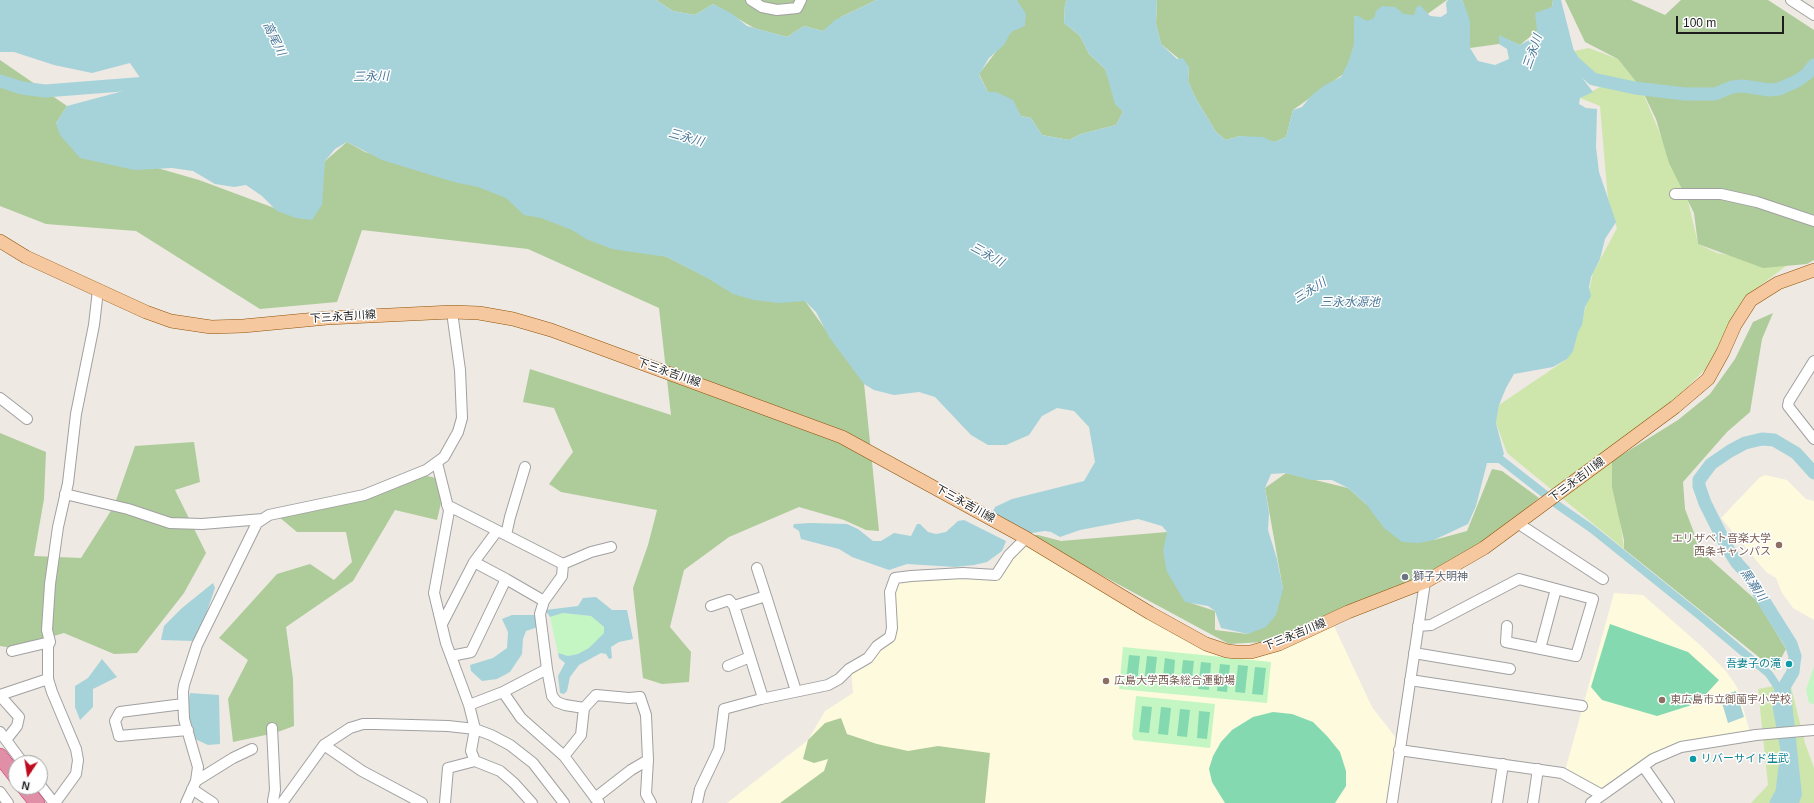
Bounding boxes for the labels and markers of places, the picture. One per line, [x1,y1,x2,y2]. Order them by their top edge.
place label: エリザベト音楽大学 西条キャンパス [1672,532,1771,558]
marker: エリザベト音楽大学 西条キャンパス [1774,540,1784,550]
place label: 獅子大明神 [1413,570,1468,584]
marker: 獅子大明神 [1400,572,1410,582]
place label: 吾妻子の滝 [1726,657,1781,671]
marker: 吾妻子の滝 [1784,659,1794,669]
place label: 広島大学西条総合運動場 [1114,674,1235,688]
marker: 広島大学西条総合運動場 [1101,676,1111,686]
place label: 東広島市立御薗宇小学校 [1670,693,1791,707]
marker: 東広島市立御薗宇小学校 [1657,695,1667,705]
place label: リバーサイド生武 [1701,752,1789,766]
marker: リバーサイド生武 [1688,754,1698,764]

